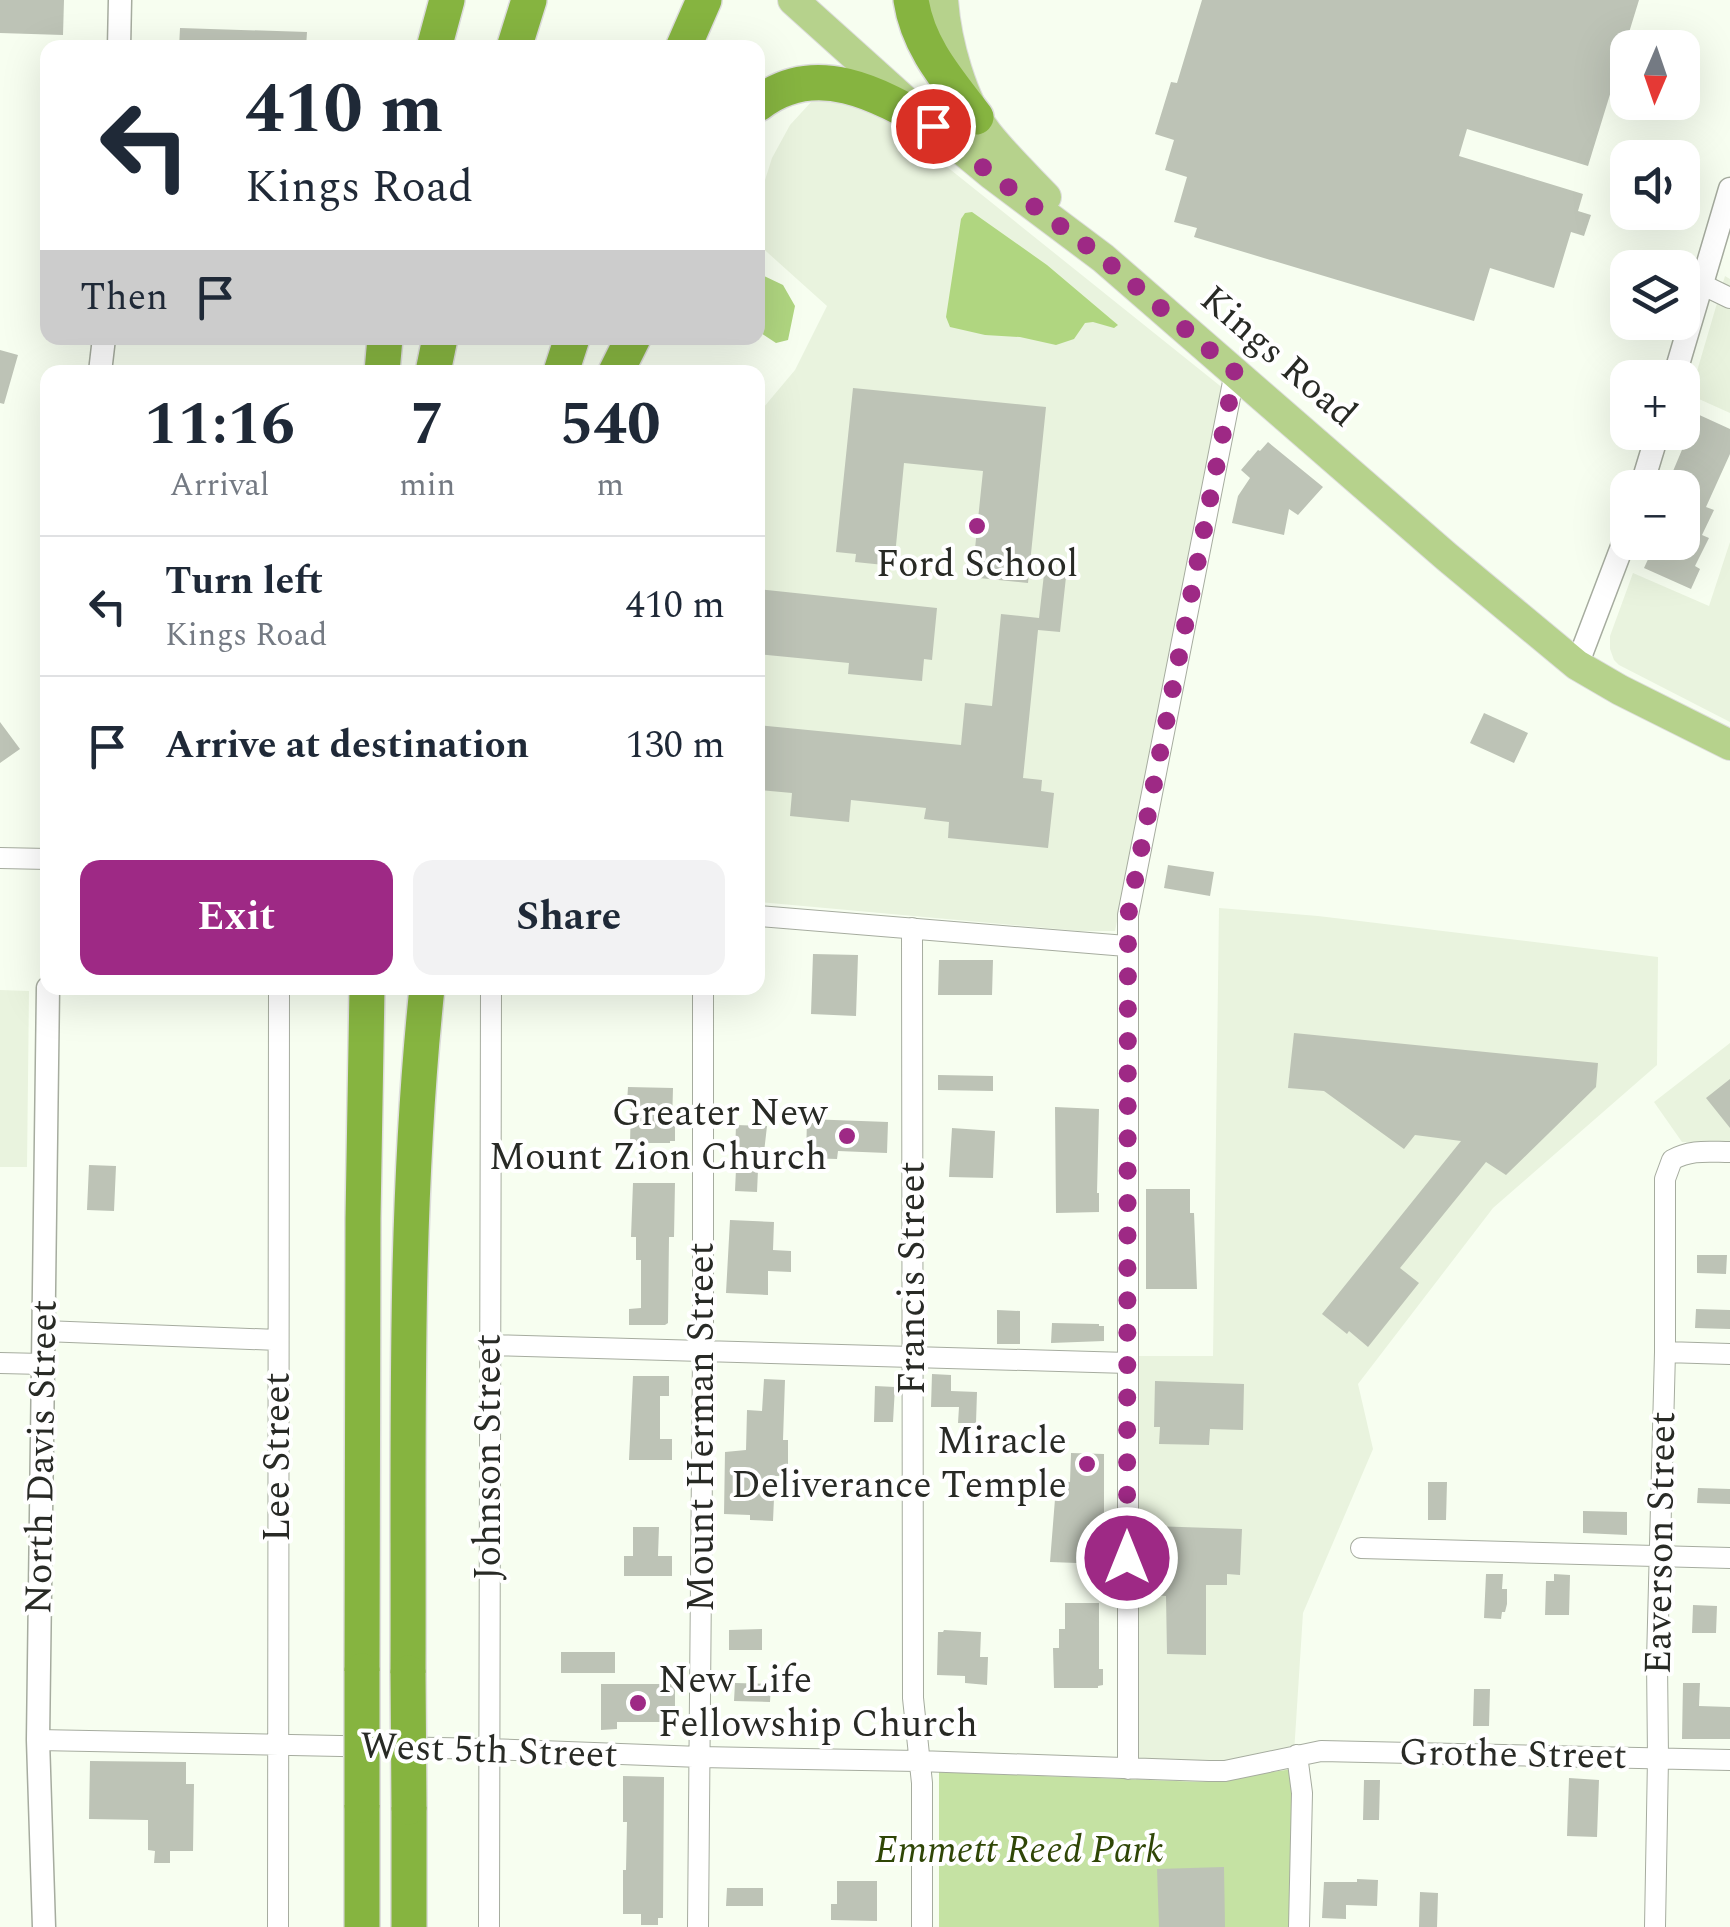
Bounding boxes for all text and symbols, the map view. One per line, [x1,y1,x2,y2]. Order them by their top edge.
north arrow [1610,30,1700,120]
map controls [1610,30,1700,560]
text: 410 m [245,57,443,163]
icon: left [80,80,210,210]
pin [891,84,976,169]
icon: arrive [906,99,961,154]
button: sound [1610,140,1700,230]
text: Kings Road [245,153,473,222]
button: layers [1610,250,1700,340]
text: Then [80,269,168,327]
icon: arrive [188,270,243,325]
street label: Kings Road [1186,272,1370,442]
button: + [1610,360,1700,450]
text: 11:16 [144,379,295,471]
text: 7 [411,379,444,471]
text: 540 [560,379,661,471]
text: Arrival [170,461,270,510]
text: min [399,461,455,510]
text: m [596,461,624,510]
button: − [1610,470,1700,560]
marker: Ford School [966,515,988,537]
place label: Ford School [876,536,1078,594]
text: Turn left [165,553,323,611]
text: 410 m [626,577,725,635]
icon: left [80,579,135,634]
text: Kings Road [165,611,327,660]
text: Arrive at destination [165,717,529,775]
text: 130 m [626,717,725,775]
icon: arrive [80,719,135,774]
button: Exit [80,860,393,975]
button: Share [413,860,725,975]
place label: Greater New Mount Zion Church [489,1085,828,1187]
marker: Greater New Mount Zion Church [836,1125,858,1147]
street label: Francis Street [884,1161,942,1395]
street label: Mount Herman Street [673,1242,731,1612]
street label: North Davis Street [10,1299,74,1615]
street label: Johnson Street [460,1333,518,1581]
street label: Lee Street [249,1372,307,1542]
street label: Eaverson Street [1630,1411,1692,1675]
place label: Miracle Deliverance Temple [731,1413,1067,1515]
marker: Miracle Deliverance Temple [1076,1453,1098,1475]
position arrow [1075,1506,1179,1610]
place label: New Life Fellowship Church [658,1652,978,1754]
marker: New Life Fellowship Church [627,1692,649,1714]
street label: West 5th Street [359,1718,619,1784]
street label: Grothe Street [1399,1724,1627,1786]
park label: Emmett Reed Park [874,1822,1164,1880]

